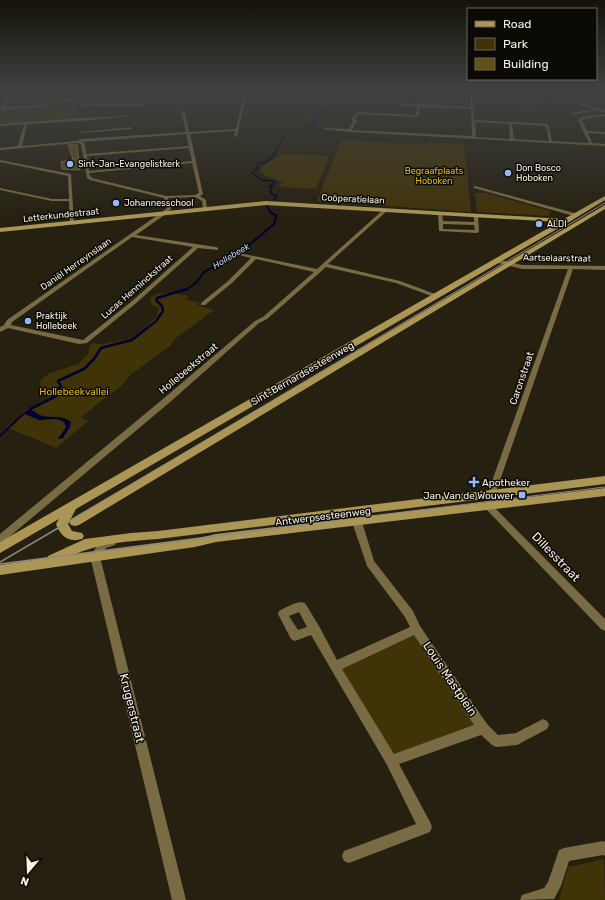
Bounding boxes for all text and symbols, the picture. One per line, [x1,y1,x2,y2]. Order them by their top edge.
legend [467,8,597,80]
text: Road [503,17,531,31]
text: Park [503,37,529,51]
text: Building [503,57,549,71]
marker: Sint-Jan-Evangelistkerk [65,159,75,169]
place label: Sint-Jan-Evangelistkerk [78,159,181,169]
place label: Don Bosco Hoboken [516,163,561,183]
park label: Begraafplaats Hoboken [405,166,464,186]
marker: Don Bosco Hoboken [503,168,513,178]
street label: Coöperatielaan [321,192,385,206]
marker: Johannesschool [111,198,121,208]
place label: Johannesschool [124,198,193,208]
street label: Letterkundestraat [23,206,100,224]
marker: ALDI [534,219,544,229]
place label: ALDI [547,219,567,229]
street label: Daniël Herreynslaan [39,236,113,292]
water label: Hollebeek [211,241,251,271]
street label: Aartselaarstraat [523,252,592,264]
street label: Lucas Henninckstraat [99,253,175,321]
place label: Praktijk Hollebeek [36,311,77,331]
marker: Praktijk Hollebeek [23,316,33,326]
street label: Sint-Bernardsesteenweg [249,339,356,408]
street label: Hollebeekstraat [157,341,221,397]
street label: Caronstraat [507,350,537,406]
park label: Hollebeekvallei [39,386,109,398]
marker: Apotheker [469,477,479,487]
place label: Apotheker [482,477,530,489]
place label: Jan Van de Wouwer [423,490,514,502]
marker: Jan Van de Wouwer [517,490,527,500]
street label: Antwerpsesteenweg [275,505,372,529]
street label: Dillesstraat [529,529,583,585]
street label: Louis Mastplein [420,639,480,719]
street label: Krugerstraat [117,672,147,744]
north arrow [8,852,48,892]
text: N [19,874,31,888]

